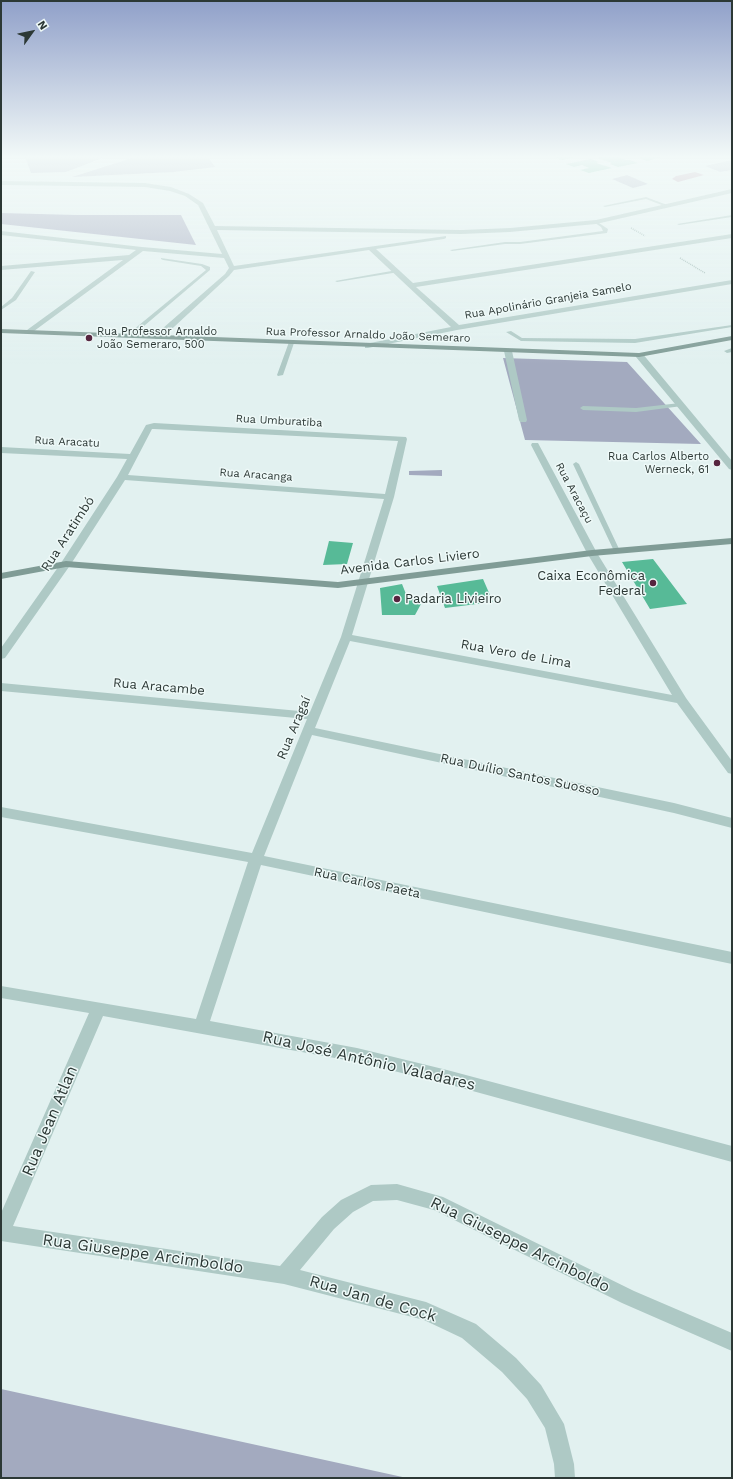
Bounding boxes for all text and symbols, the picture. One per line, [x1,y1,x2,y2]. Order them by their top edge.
north arrow [12,12,52,52]
text: N [35,18,50,32]
street label: Rua Apolinário Granjeia Samelo [464,280,632,322]
place label: Rua Professor Arnaldo João Semeraro, 500 [97,325,217,351]
street label: Rua Professor Arnaldo João Semeraro [265,325,471,345]
marker: Rua Professor Arnaldo João Semeraro, 500 [84,333,94,343]
street label: Rua Umburatiba [235,412,323,430]
street label: Rua Aracatu [34,434,100,450]
place label: Rua Carlos Alberto Werneck, 61 [608,450,709,476]
marker: Rua Carlos Alberto Werneck, 61 [712,458,722,468]
street label: Rua Aracaçu [552,460,596,526]
street label: Rua Aracanga [219,466,293,484]
street label: Rua Aratimbó [38,494,98,574]
street label: Avenida Carlos Liviero [339,546,481,578]
place label: Caixa Econômica Federal [537,568,645,599]
marker: Caixa Econômica Federal [648,578,658,588]
place label: Padaria Livieiro [405,591,502,607]
marker: Padaria Livieiro [392,594,402,604]
street label: Rua Vero de Lima [459,637,573,671]
street label: Rua Aracambe [112,675,206,699]
street label: Rua Aragaí [274,694,314,762]
street label: Rua Duílio Santos Suosso [439,750,601,800]
street label: Rua Carlos Paeta [312,864,422,902]
street label: Rua José Antônio Valadares [261,1027,477,1095]
street label: Rua Jean Atlan [18,1063,82,1179]
street label: Rua Giuseppe Arcinboldo [427,1193,613,1297]
street label: Rua Giuseppe Arcimboldo [41,1230,245,1278]
street label: Rua Jan de Cock [307,1272,439,1326]

